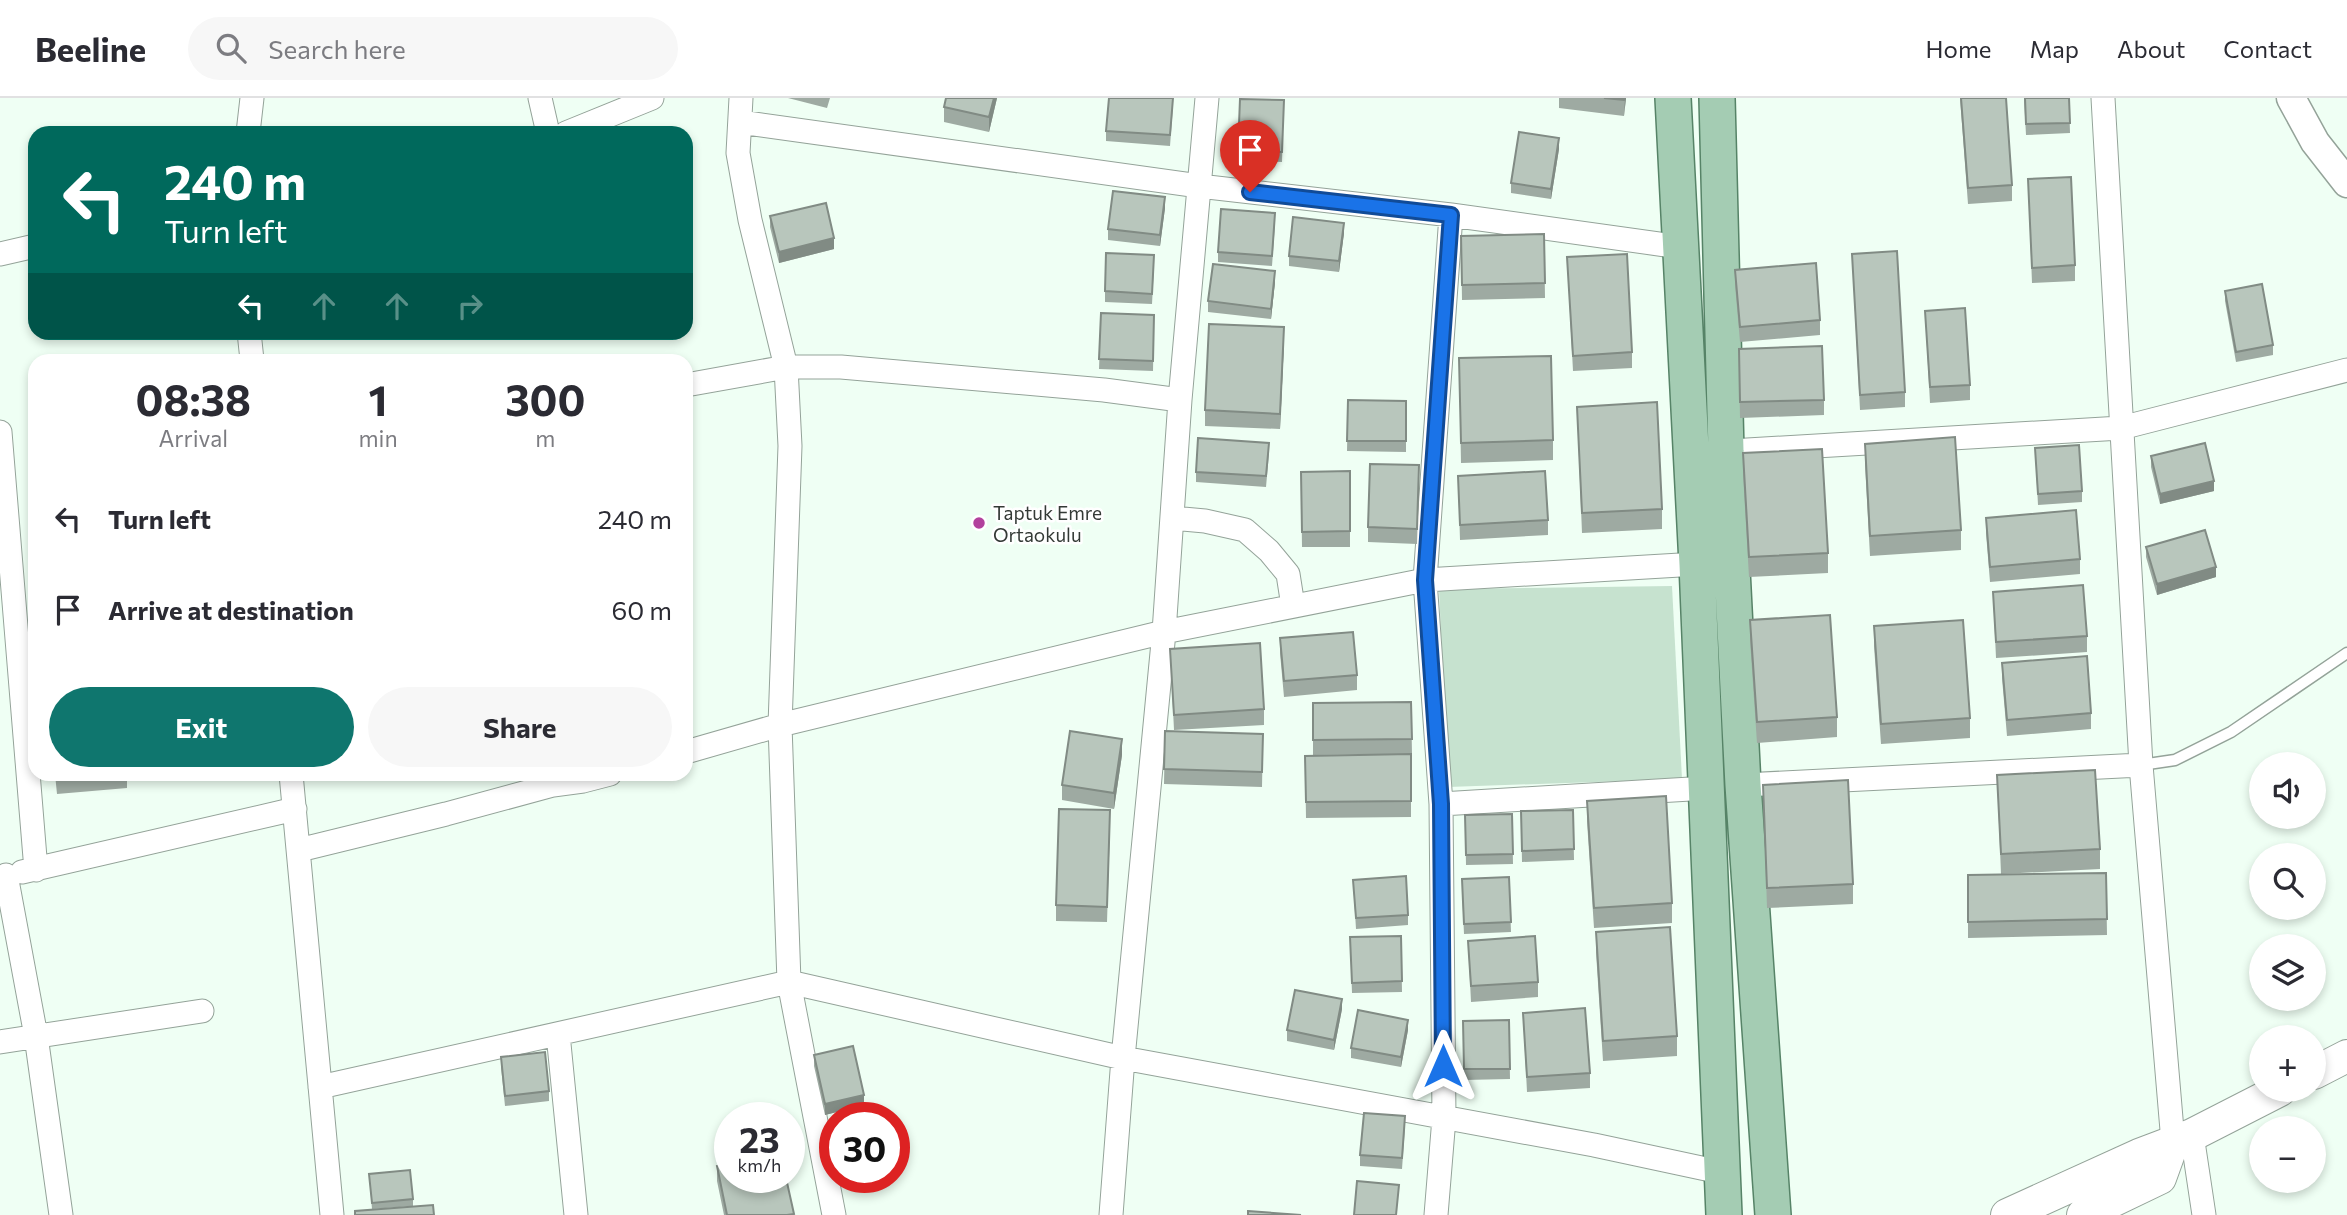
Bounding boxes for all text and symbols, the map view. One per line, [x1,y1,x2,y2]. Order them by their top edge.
search box [188,17,678,80]
text: Beeline [35,28,146,69]
icon: search [212,29,250,67]
text: Search here [268,33,406,64]
text: Home [1926,34,1992,63]
text: Map [2030,34,2079,63]
text: About [2117,34,2185,63]
text: Contact [2223,34,2312,63]
pin [1220,120,1280,192]
icon: arrive [1231,131,1269,169]
text: 240 m [164,150,306,210]
icon: left [49,154,140,245]
text: Turn left [164,210,288,250]
icon: left [232,287,270,325]
icon: ahead [305,287,343,325]
icon: ahead [378,287,416,325]
icon: right [451,287,489,325]
text: 08:38 [136,373,251,425]
text: 1 [369,373,388,425]
text: 300 [505,373,585,425]
text: Arrival [158,424,228,452]
text: min [358,424,398,452]
text: m [535,424,555,452]
icon: left [49,500,87,538]
place label: Taptuk Emre Ortaokulu [993,501,1102,546]
text: Turn left [108,503,211,534]
text: 240 m [598,503,672,534]
marker: Taptuk Emre Ortaokulu [971,515,987,531]
icon: arrive [49,591,87,629]
text: Arrive at destination [108,594,354,625]
text: 60 m [612,594,672,625]
button: Exit [49,687,354,767]
button: Share [368,687,672,767]
map controls [2249,752,2326,1193]
button: sound [2249,752,2326,829]
button: search [2249,843,2326,920]
button: layers [2249,934,2326,1011]
button: + [2249,1025,2326,1102]
position arrow [1406,1029,1480,1103]
speed limit sign: 30 [819,1102,910,1193]
button: − [2249,1116,2326,1193]
text: 23 [739,1117,780,1160]
text: km/h [738,1154,781,1176]

